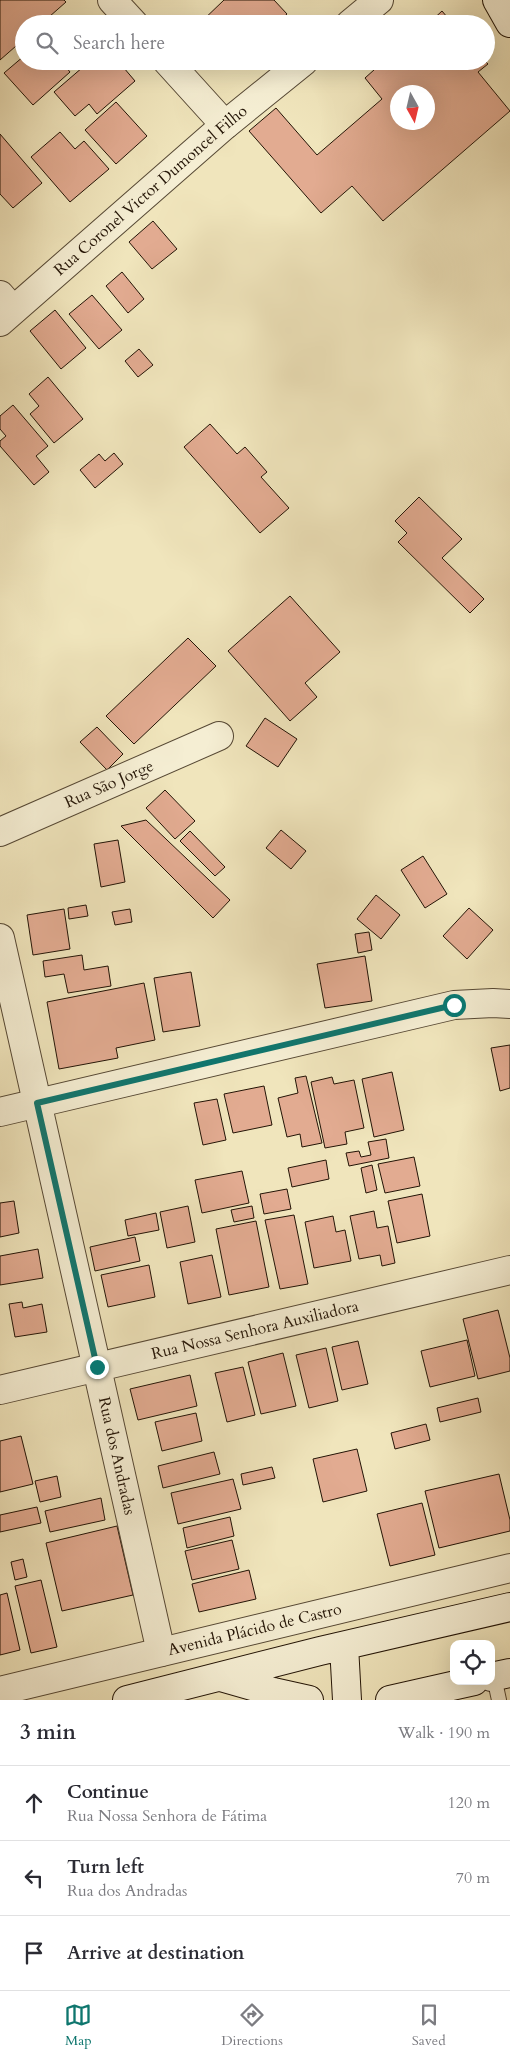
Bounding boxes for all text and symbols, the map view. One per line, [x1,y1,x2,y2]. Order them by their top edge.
search box [15,15,495,70]
icon: search [33,29,61,57]
text: Search here [73,30,165,56]
north arrow [390,85,435,130]
street label: Rua Coronel Victor Dumoncel Filho [49,100,252,281]
street label: Rua São Jorge [61,755,157,813]
route start [443,994,466,1017]
street label: Rua Nossa Senhora Auxiliadora [149,1295,361,1365]
route end [86,1356,109,1379]
street label: Rua dos Andradas [93,1395,141,1517]
street label: Avenida Plácido de Castro [166,1598,344,1661]
map controls [450,1640,495,1685]
button: locate [450,1640,495,1685]
text: 3 min [20,1718,76,1747]
text: Walk · 190 m [398,1722,490,1744]
text: Continue [67,1779,149,1805]
icon: ahead [20,1789,48,1817]
text: 120 m [448,1792,490,1814]
text: Rua Nossa Senhora de Fátima [67,1805,267,1827]
text: Turn left [67,1854,144,1880]
icon: left [20,1864,48,1892]
text: 70 m [456,1867,490,1889]
text: Rua dos Andradas [67,1880,187,1902]
icon: arrive [20,1939,48,1967]
text: Arrive at destination [67,1940,244,1966]
tab: Map [64,2001,92,2050]
tab: Directions [221,2001,283,2050]
tab: Saved [412,2001,446,2050]

